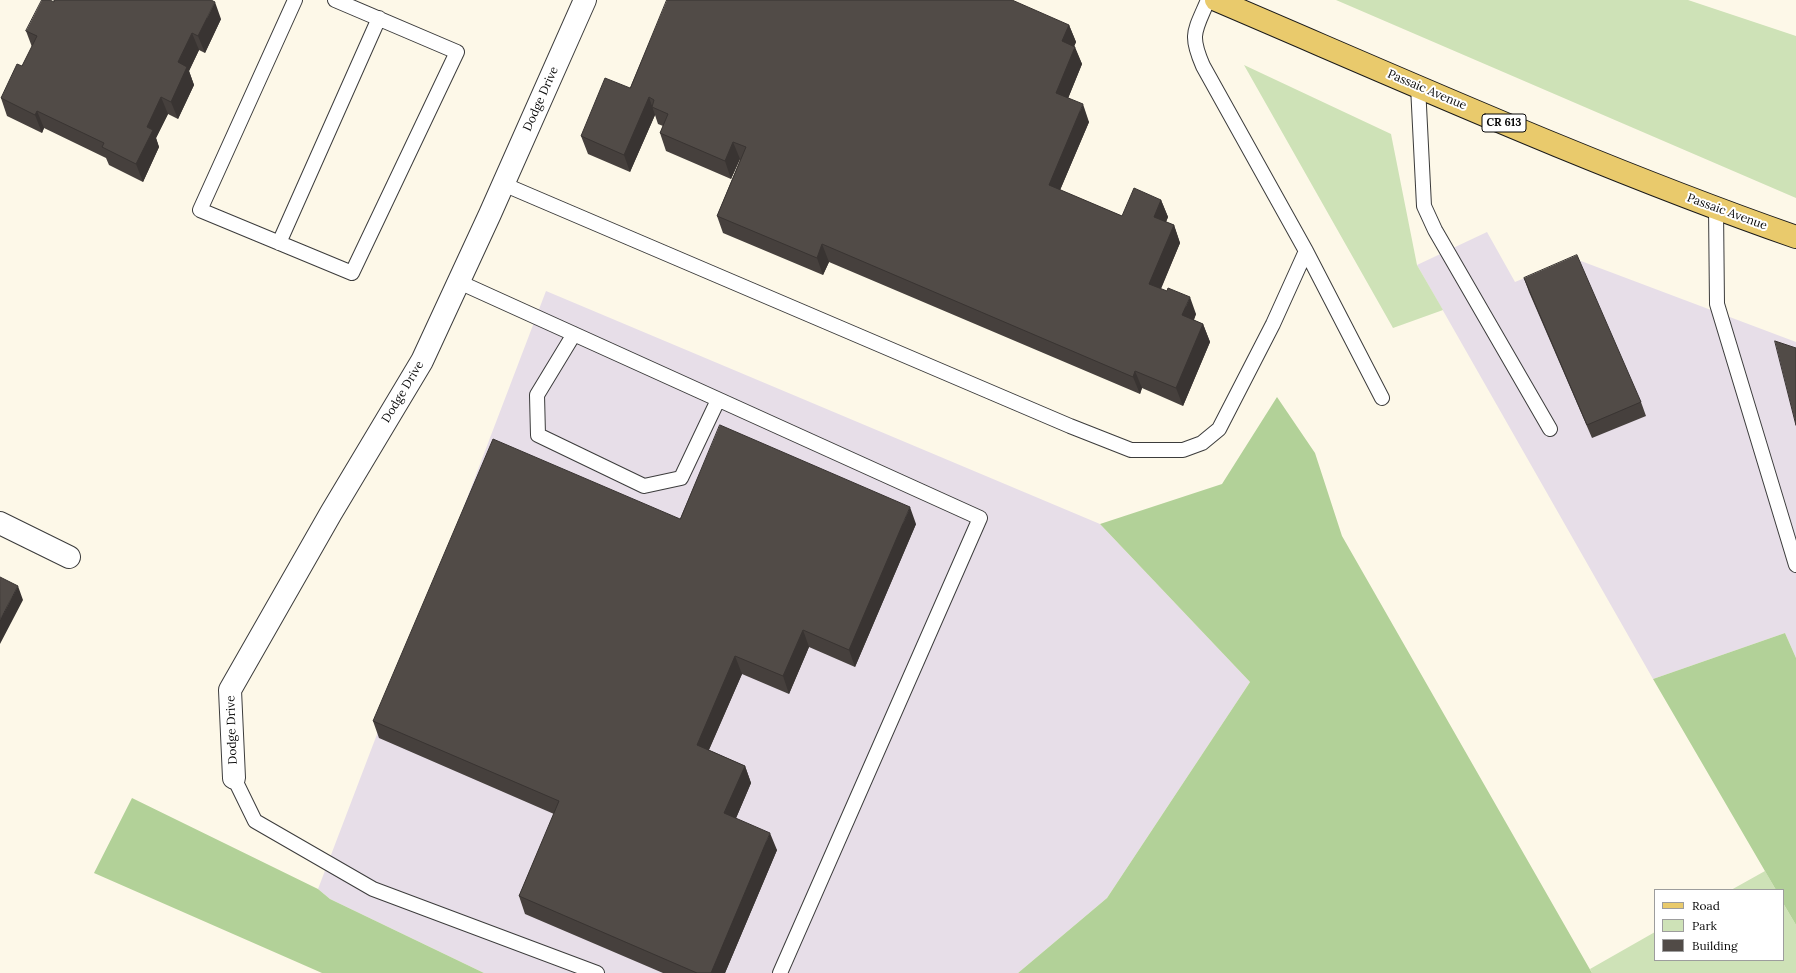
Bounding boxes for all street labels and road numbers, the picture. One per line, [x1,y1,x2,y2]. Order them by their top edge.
street label: Dodge Drive [520,64,562,134]
street label: Passaic Avenue [1385,67,1469,113]
road number: CR 613 [1482,114,1526,132]
street label: Passaic Avenue [1685,191,1769,233]
street label: Dodge Drive [379,359,427,425]
street label: Dodge Drive [224,695,240,765]

